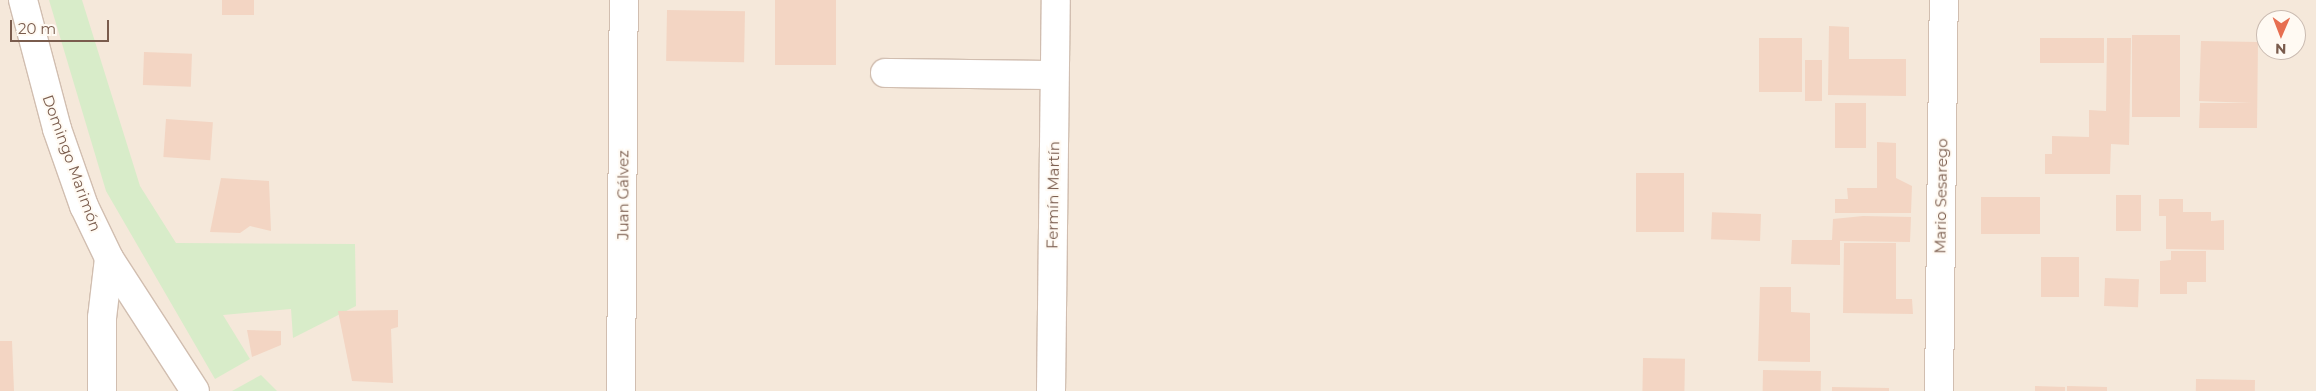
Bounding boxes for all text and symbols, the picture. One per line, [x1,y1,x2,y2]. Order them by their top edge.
scale bar [12,10,111,42]
north arrow [2256,10,2306,60]
text: 20 m [18,19,56,38]
text: N [2275,40,2287,58]
street label: Domingo Marimón [39,92,105,234]
street label: Mario Sesarego [1931,138,1951,254]
street label: Fermín Martín [1043,141,1063,249]
street label: Juan Gálvez [614,150,632,240]

